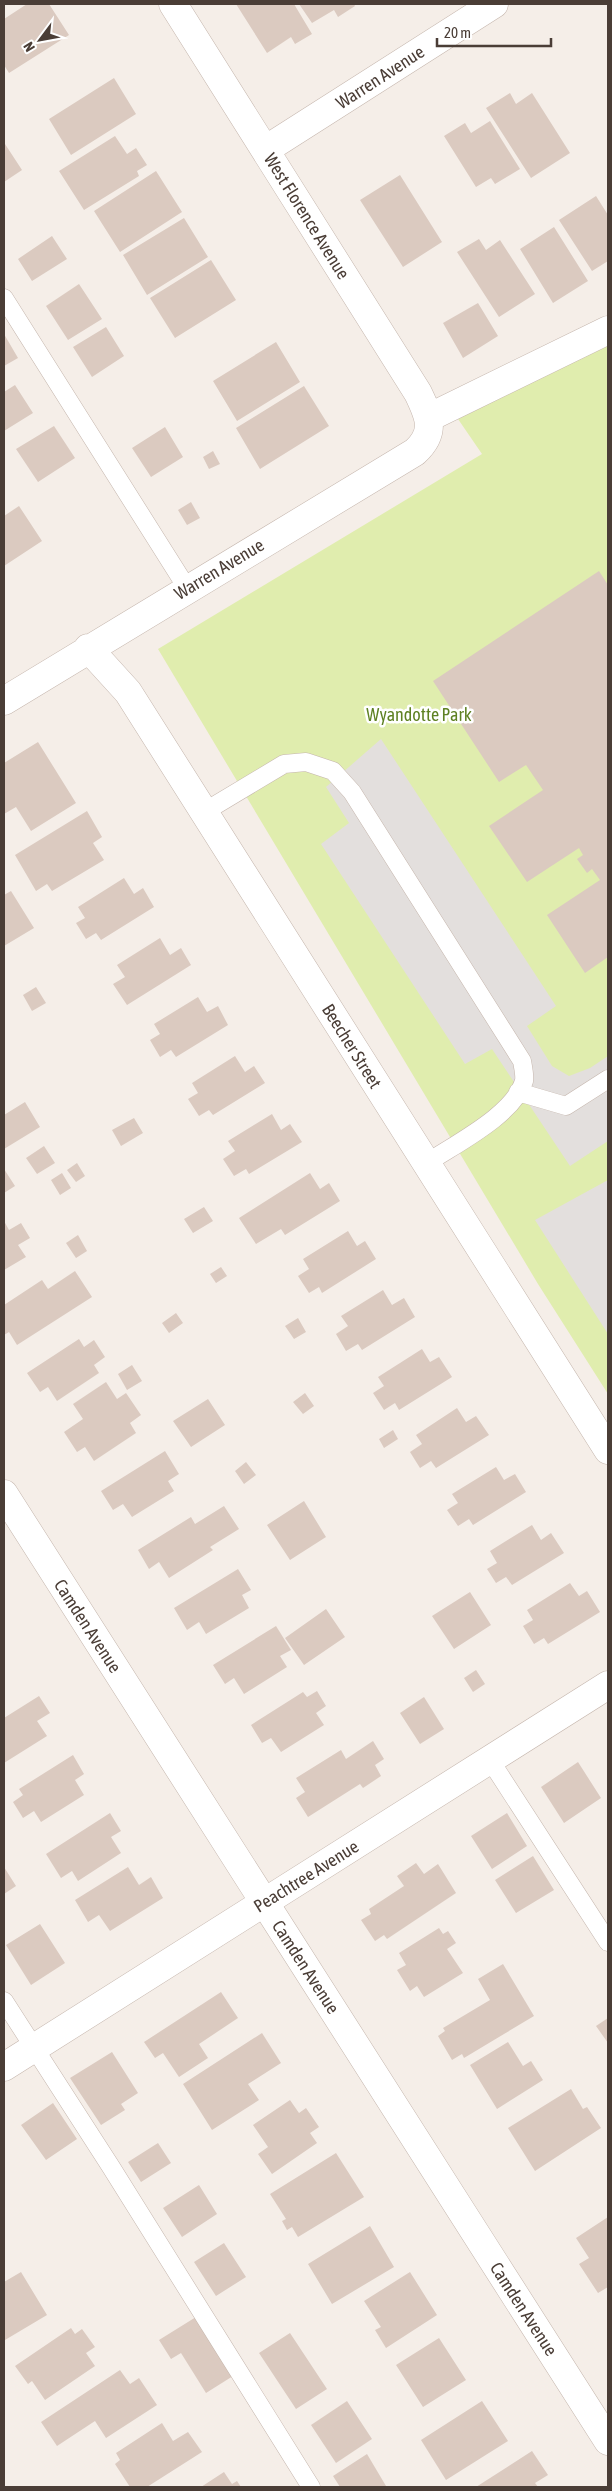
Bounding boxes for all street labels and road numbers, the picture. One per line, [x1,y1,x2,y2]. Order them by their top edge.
street label: Warren Avenue [332,41,428,113]
street label: West Florence Avenue [260,149,354,283]
street label: Warren Avenue [170,534,268,604]
street label: Beecher Street [318,1000,386,1092]
street label: Camden Avenue [50,1575,126,1677]
street label: Peachtree Avenue [250,1835,362,1917]
street label: Camden Avenue [268,1916,344,2018]
street label: Camden Avenue [486,2258,562,2360]

